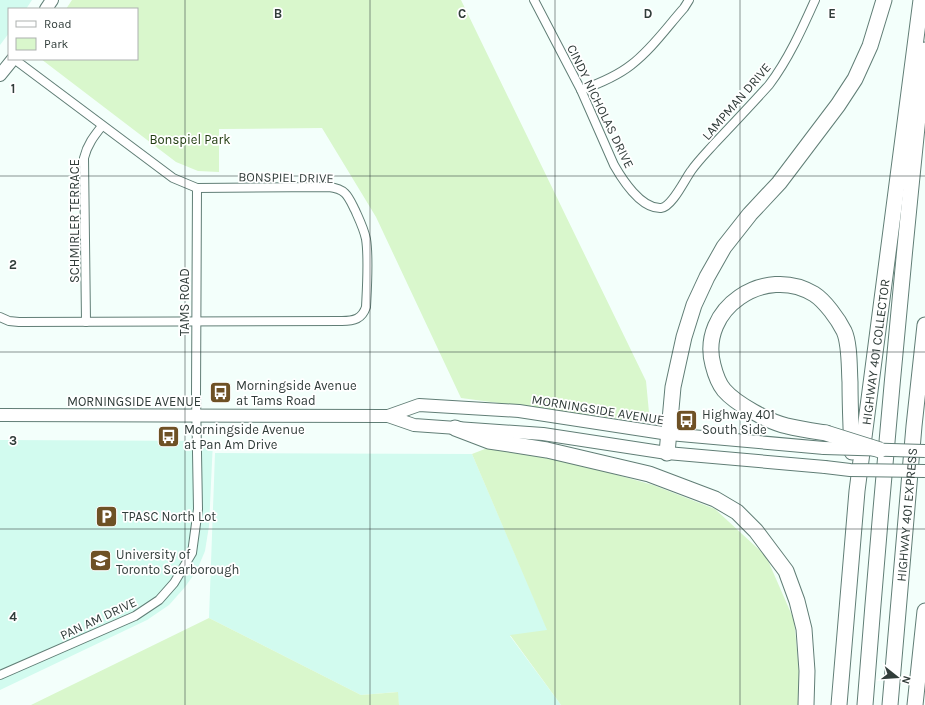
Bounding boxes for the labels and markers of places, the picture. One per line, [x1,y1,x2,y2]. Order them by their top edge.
place label: Morningside Avenue at Tams Road [236,378,357,408]
bus stop icon: Morningside Avenue at Tams Road [208,379,234,405]
place label: Highway 401 South Side [702,407,775,437]
bus stop icon: Highway 401 South Side [674,408,700,434]
place label: Morningside Avenue at Pan Am Drive [184,422,305,452]
bus stop icon: Morningside Avenue at Pan Am Drive [156,423,182,449]
parking icon: TPASC North Lot [93,503,119,529]
place label: TPASC North Lot [122,509,216,524]
place label: University of Toronto Scarborough [116,547,239,577]
school or university icon: University of Toronto Scarborough [88,548,114,574]

